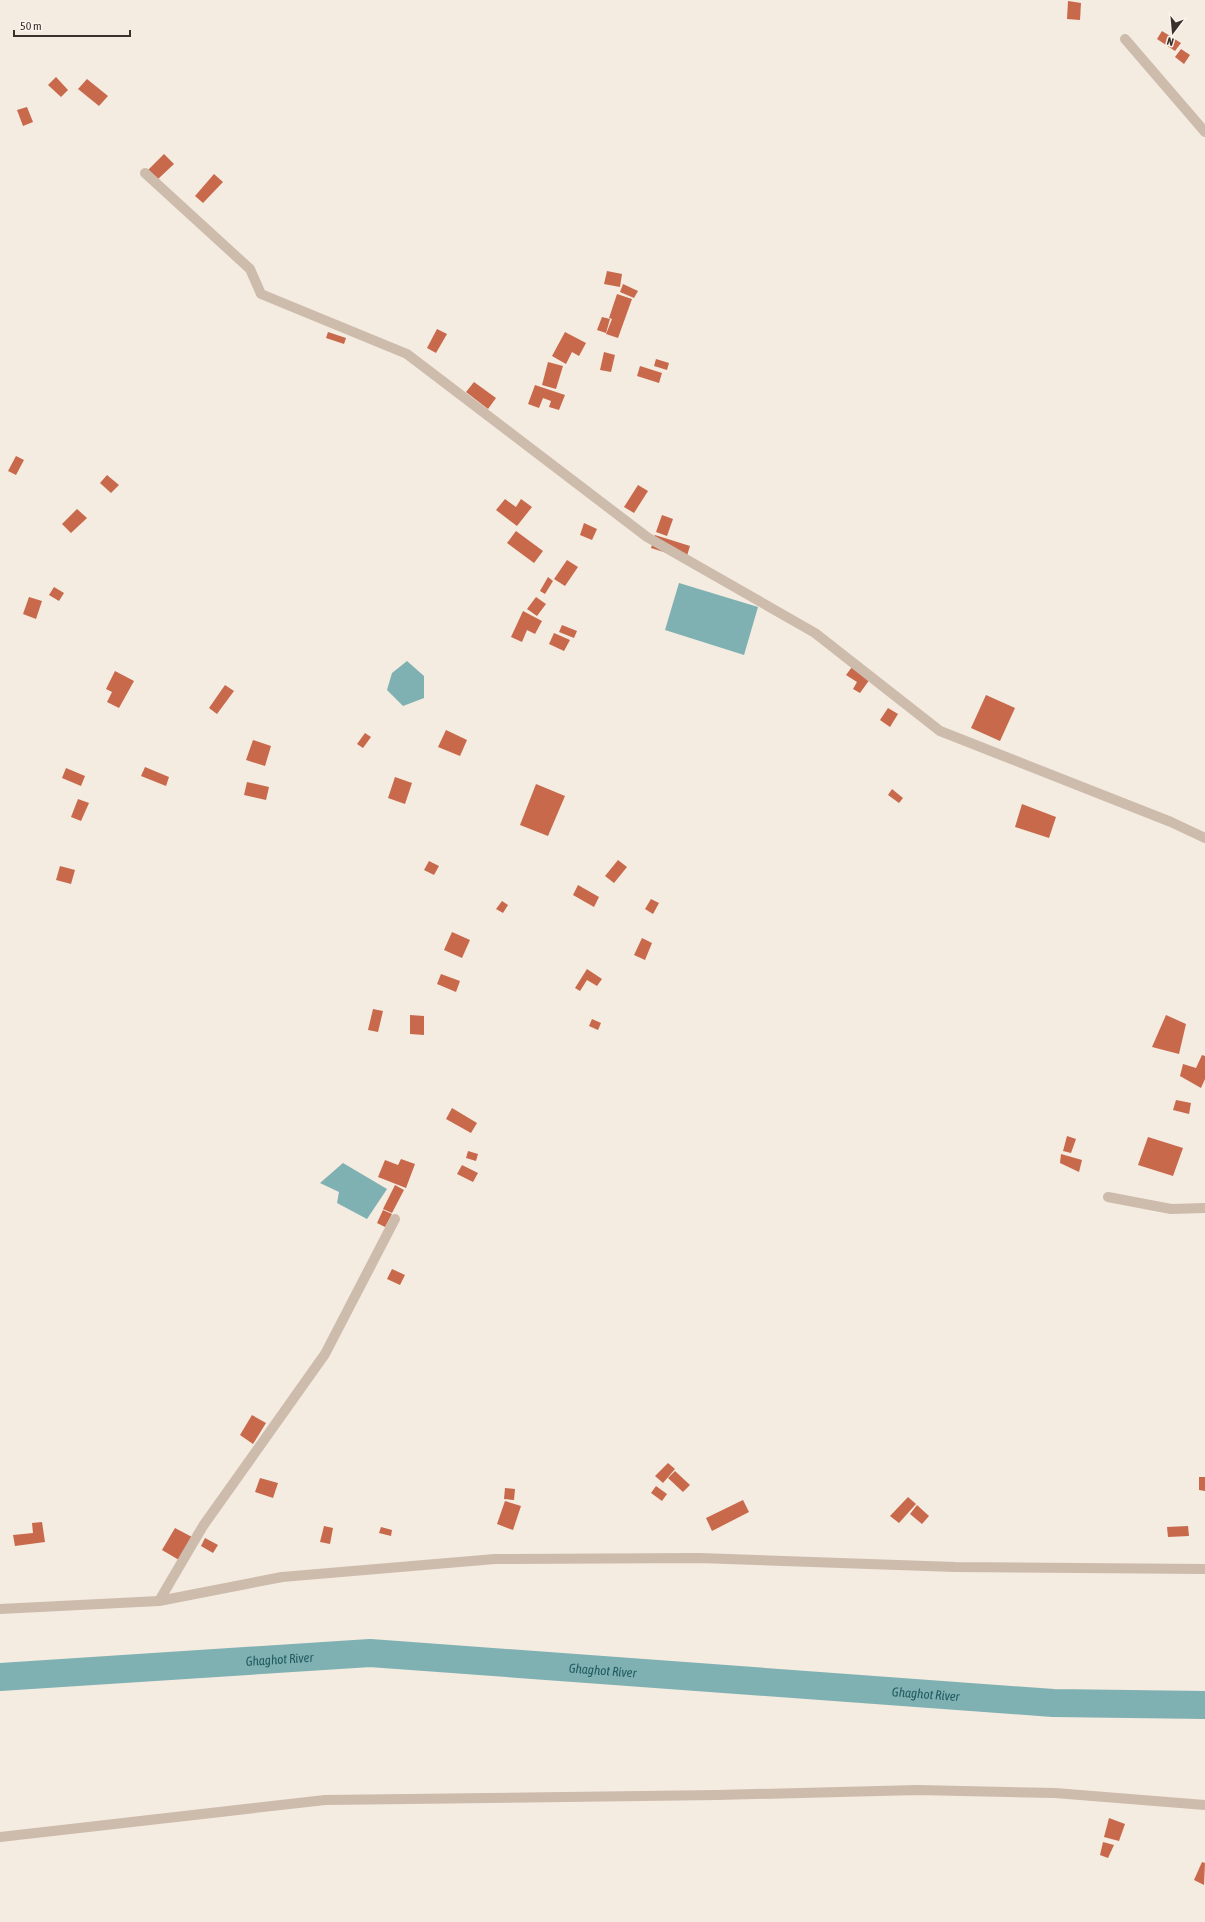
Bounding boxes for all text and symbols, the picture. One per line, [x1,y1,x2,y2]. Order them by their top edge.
scale bar [14,12,130,38]
north arrow [1153,12,1193,52]
text: 50 m [20,19,42,33]
text: N [1165,35,1175,48]
water label: Ghaghot River [245,1649,315,1669]
water label: Ghaghot River [568,1660,638,1680]
water label: Ghaghot River [891,1684,961,1704]

